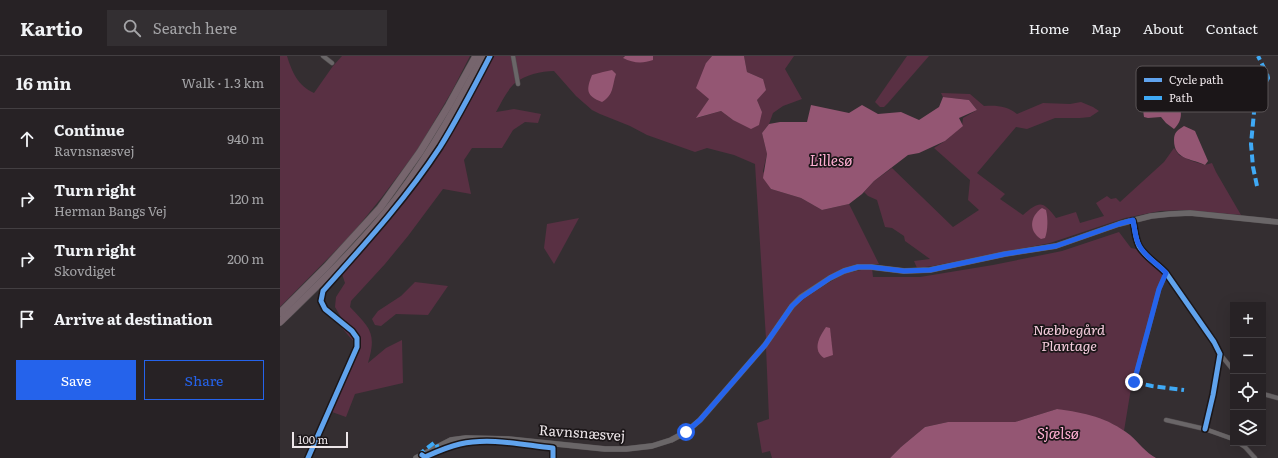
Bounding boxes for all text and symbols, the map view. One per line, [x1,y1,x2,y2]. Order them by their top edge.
search box [107,10,387,46]
text: Kartio [20,14,83,42]
text: Search here [153,16,237,39]
icon: search [121,17,143,39]
text: Home [1029,18,1069,38]
text: Map [1091,18,1121,38]
text: About [1143,18,1184,38]
text: Contact [1206,18,1258,38]
legend [1136,66,1268,112]
text: 16 min [16,70,71,95]
text: Cycle path [1169,71,1224,87]
text: Walk · 1.3 km [181,73,264,92]
text: Path [1169,89,1193,105]
text: Continue [54,118,124,141]
icon: ahead [16,128,38,150]
text: 940 m [227,129,264,148]
text: Ravnsnæsvej [54,141,135,160]
water label: Lillesø [810,148,852,171]
text: Turn right [54,178,136,201]
icon: right [16,188,38,210]
text: 120 m [229,189,264,208]
text: Herman Bangs Vej [54,201,167,220]
text: Turn right [54,238,136,261]
icon: right [16,248,38,270]
text: 200 m [227,249,264,268]
text: Skovdiget [54,261,116,280]
map controls [1230,302,1266,446]
button: + [1230,302,1266,338]
text: Arrive at destination [54,307,213,330]
icon: arrive [16,308,38,330]
park label: Næbbegård Plantage [1033,319,1105,355]
button: − [1230,338,1266,374]
button: Save [16,360,136,400]
button: Share [144,360,264,400]
route end [1125,373,1143,391]
button: locate [1230,374,1266,410]
button: layers [1230,410,1266,446]
street label: Ravnsnæsvej [538,419,626,445]
water label: Sjælsø [1037,421,1079,444]
route start [677,423,695,441]
scale bar [292,430,348,449]
text: 100 m [298,431,328,447]

